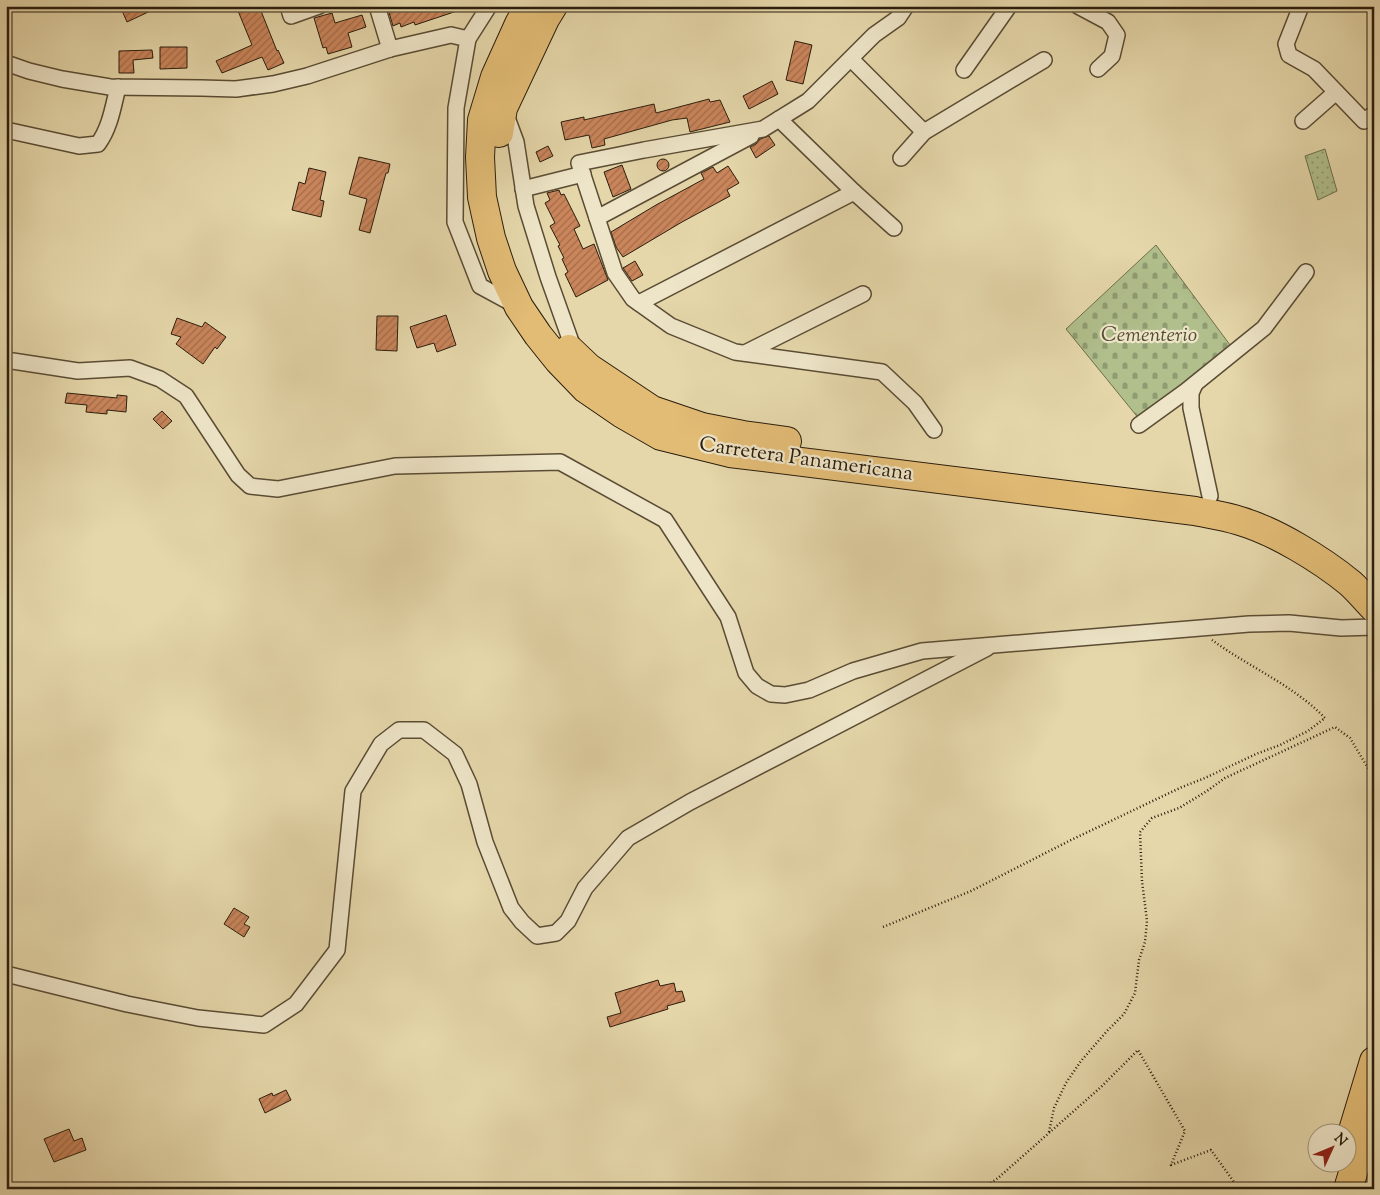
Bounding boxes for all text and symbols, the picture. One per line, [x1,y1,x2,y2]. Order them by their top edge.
park label: Cementerio [1101,321,1197,351]
street label: Carretera Panamericana [697,430,915,490]
north arrow [1308,1122,1358,1172]
text: N [1329,1129,1351,1151]

